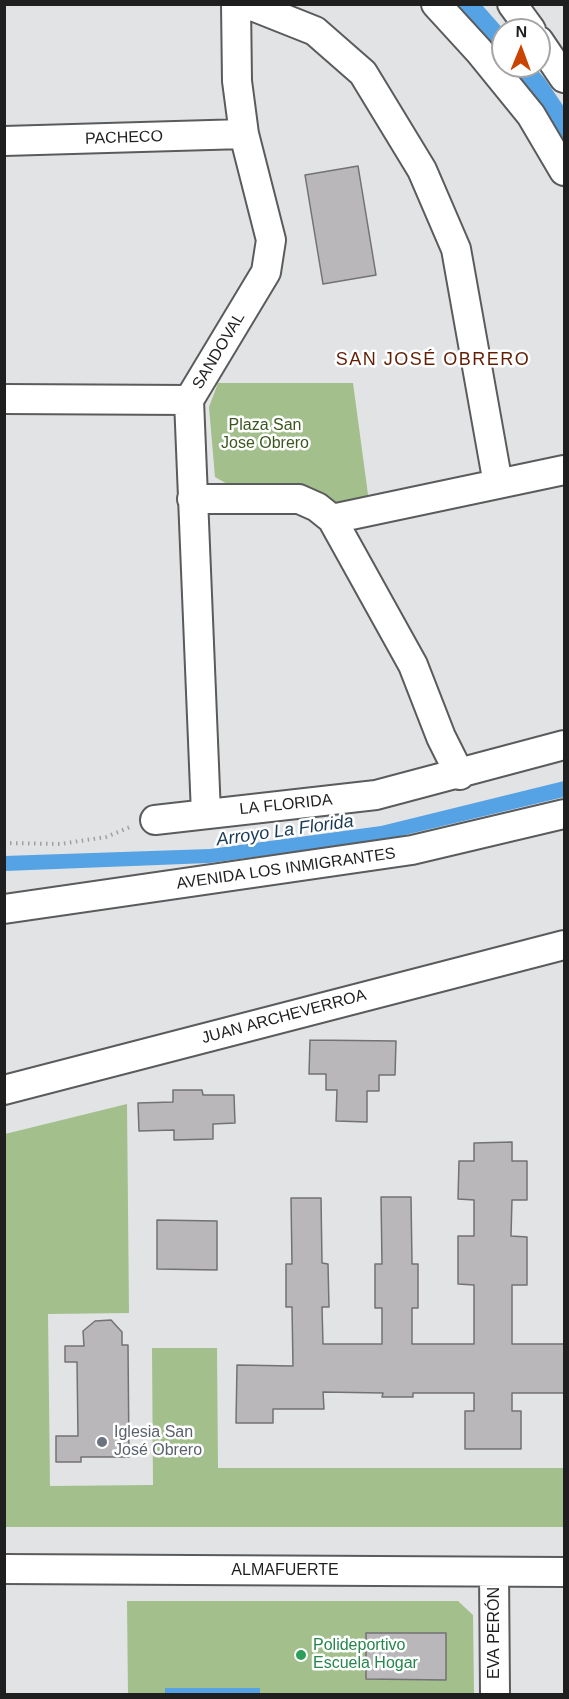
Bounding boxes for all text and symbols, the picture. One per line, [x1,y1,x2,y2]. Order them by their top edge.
north arrow [491,18,551,78]
text: N [515,23,527,40]
street label: PACHECO [85,127,163,149]
street label: SANDOVAL [189,309,249,393]
district label: SAN JOSÉ OBRERO [336,349,530,371]
park label: Plaza San Jose Obrero [221,416,309,454]
street label: LA FLORIDA [239,791,333,819]
water label: Arroyo La Florida [215,811,355,851]
street label: AVENIDA LOS INMIGRANTES [175,844,397,894]
street label: JUAN ARCHEVERROA [200,986,368,1048]
place label: Iglesia San José Obrero [114,1423,202,1461]
marker: Iglesia San José Obrero [95,1435,109,1449]
street label: ALMAFUERTE [231,1561,339,1581]
street label: EVA PERÓN [485,1587,505,1679]
place label: Polideportivo Escuela Hogar [313,1636,418,1674]
marker: Polideportivo Escuela Hogar [294,1648,308,1662]

